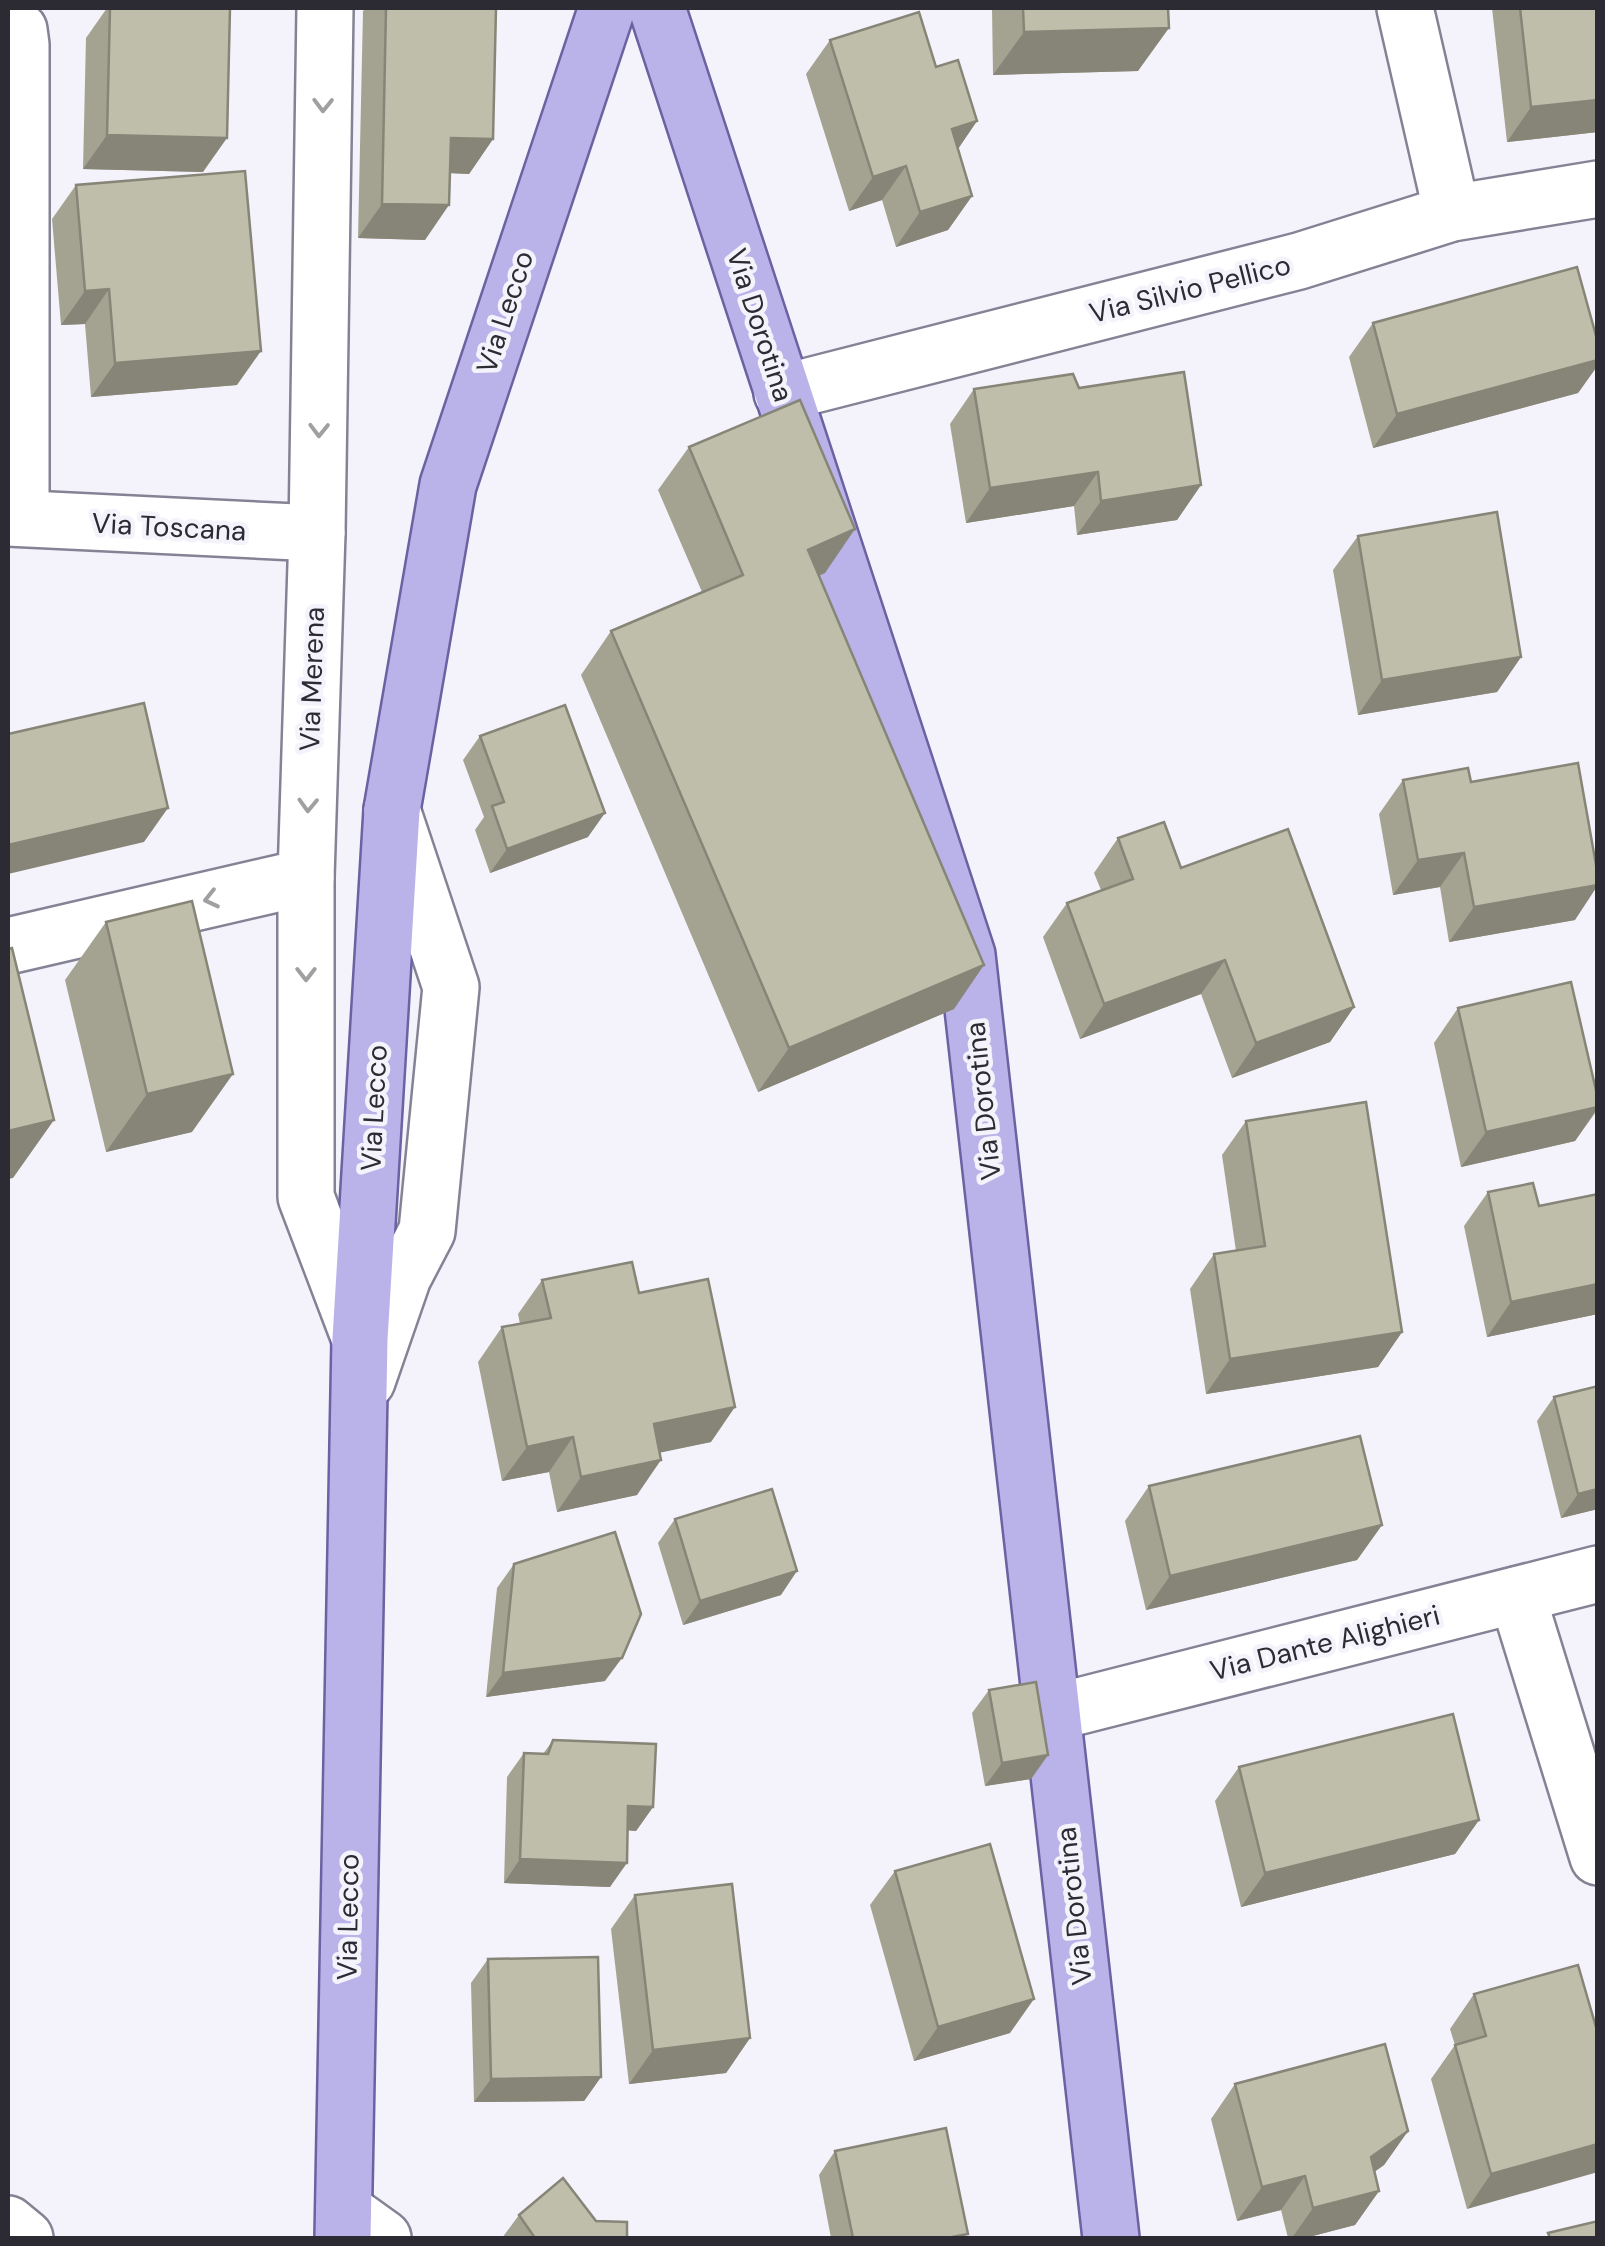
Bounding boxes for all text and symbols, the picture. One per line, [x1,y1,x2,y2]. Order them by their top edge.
one-way arrow [312,98,334,113]
street label: Via Dorotina [718,244,802,406]
street label: Via Lecco [468,246,542,378]
street label: Via Silvio Pellico [1086,246,1294,332]
one-way arrow [308,422,329,438]
street label: Via Toscana [91,504,247,550]
street label: Via Merena [291,606,333,752]
one-way arrow [298,798,319,814]
one-way arrow [203,887,220,908]
one-way arrow [295,968,317,983]
street label: Via Dorotina [956,1020,1010,1182]
street label: Via Lecco [352,1044,396,1172]
street label: Via Dante Alighieri [1206,1597,1444,1689]
street label: Via Dorotina [1047,1825,1101,1987]
street label: Via Lecco [328,1853,368,1981]

